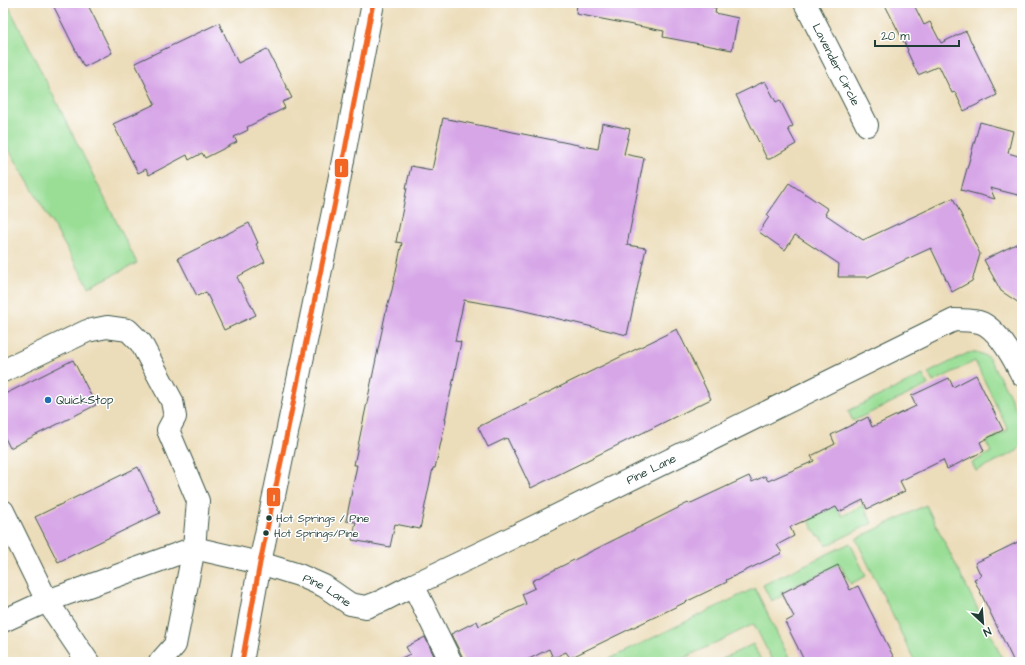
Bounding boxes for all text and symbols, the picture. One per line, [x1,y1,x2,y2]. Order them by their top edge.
street label: Lavender Circle [808,21,864,109]
scale bar [875,22,959,48]
text: 20 m [881,28,910,45]
line badge: 1 [334,158,349,178]
text: 1 [340,161,342,176]
place label: QuickStop [56,392,114,409]
marker: QuickStop [43,395,53,405]
street label: Pine Lane [623,450,680,489]
line badge: 1 [266,487,281,507]
text: 1 [273,490,275,505]
place label: Hot Springs / Pine [276,511,369,527]
marker: Hot Springs / Pine [264,513,274,523]
place label: Hot Springs/Pine [274,526,359,542]
marker: Hot Springs/Pine [261,528,271,538]
street label: Pine Lane [300,570,355,612]
north arrow [963,603,1003,643]
text: N [981,623,994,640]

